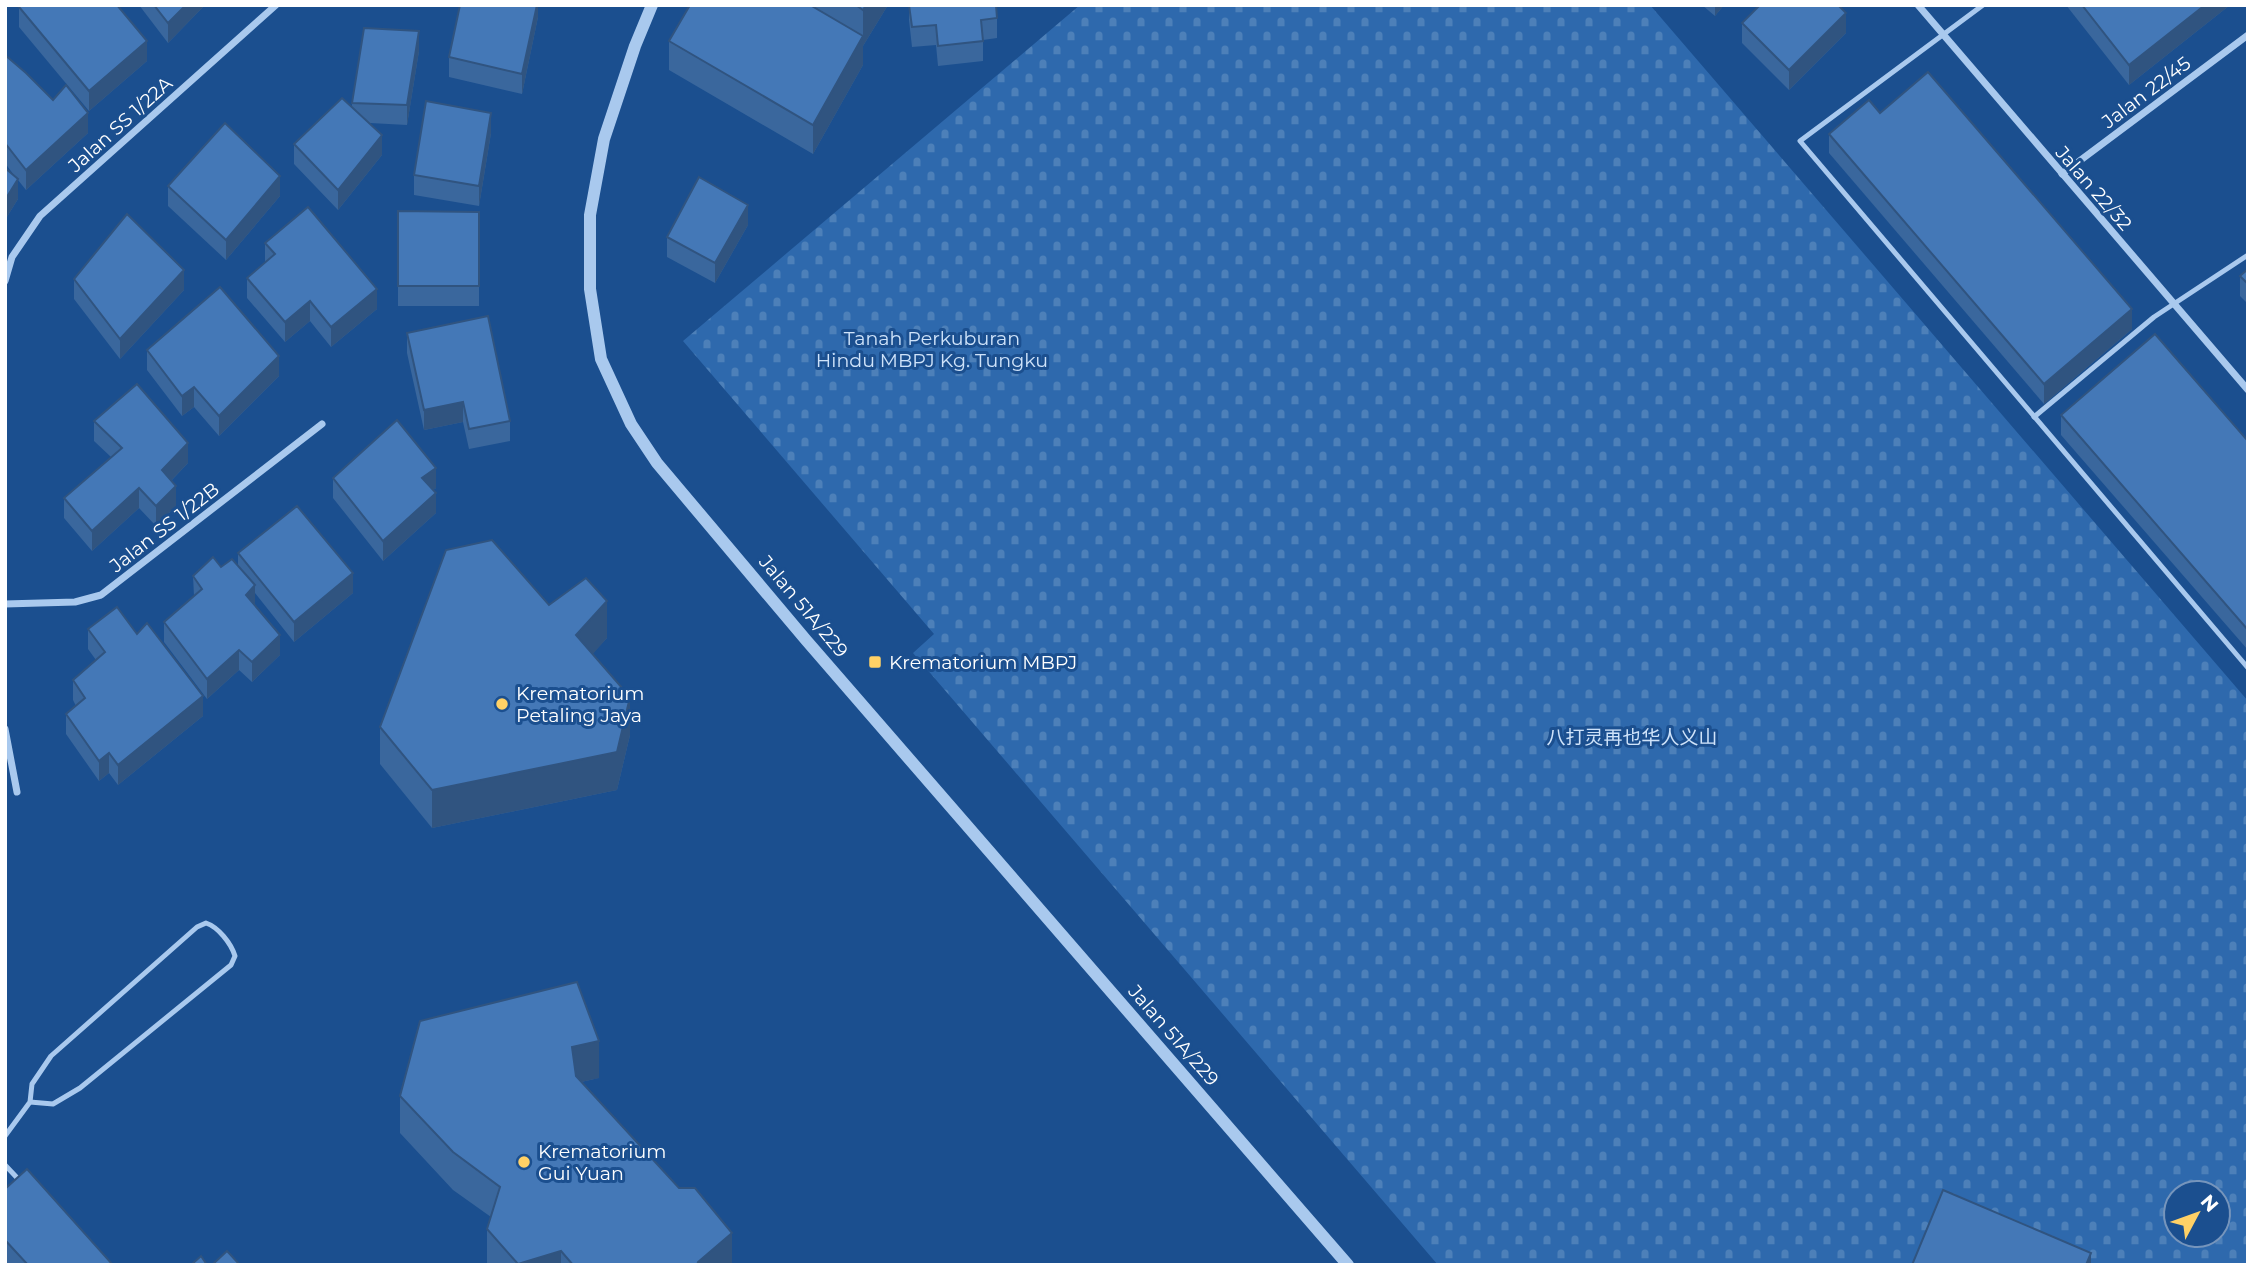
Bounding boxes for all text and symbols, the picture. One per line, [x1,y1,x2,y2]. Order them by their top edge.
street label: Jalan 22/45 [2097,51,2195,134]
street label: Jalan SS 1/22A [63,72,177,178]
street label: Jalan 22/32 [2050,141,2137,235]
park label: Tanah Perkuburan Hindu MBPJ Kg. Tungku [816,327,1048,372]
street label: Jalan SS 1/22B [104,478,224,578]
street label: Jalan 51A/229 [754,550,853,662]
place label: Krematorium MBPJ [889,651,1077,674]
marker: Krematorium MBPJ [867,654,883,670]
place label: Krematorium Petaling Jaya [516,682,644,727]
marker: Krematorium Petaling Jaya [494,696,510,712]
park label: 八打灵再也华人义山 [1546,726,1718,749]
street label: Jalan 51A/229 [1123,979,1224,1090]
place label: Krematorium Gui Yuan [538,1140,666,1185]
marker: Krematorium Gui Yuan [516,1154,532,1170]
north arrow [2162,1179,2232,1249]
text: N [2196,1190,2223,1217]

